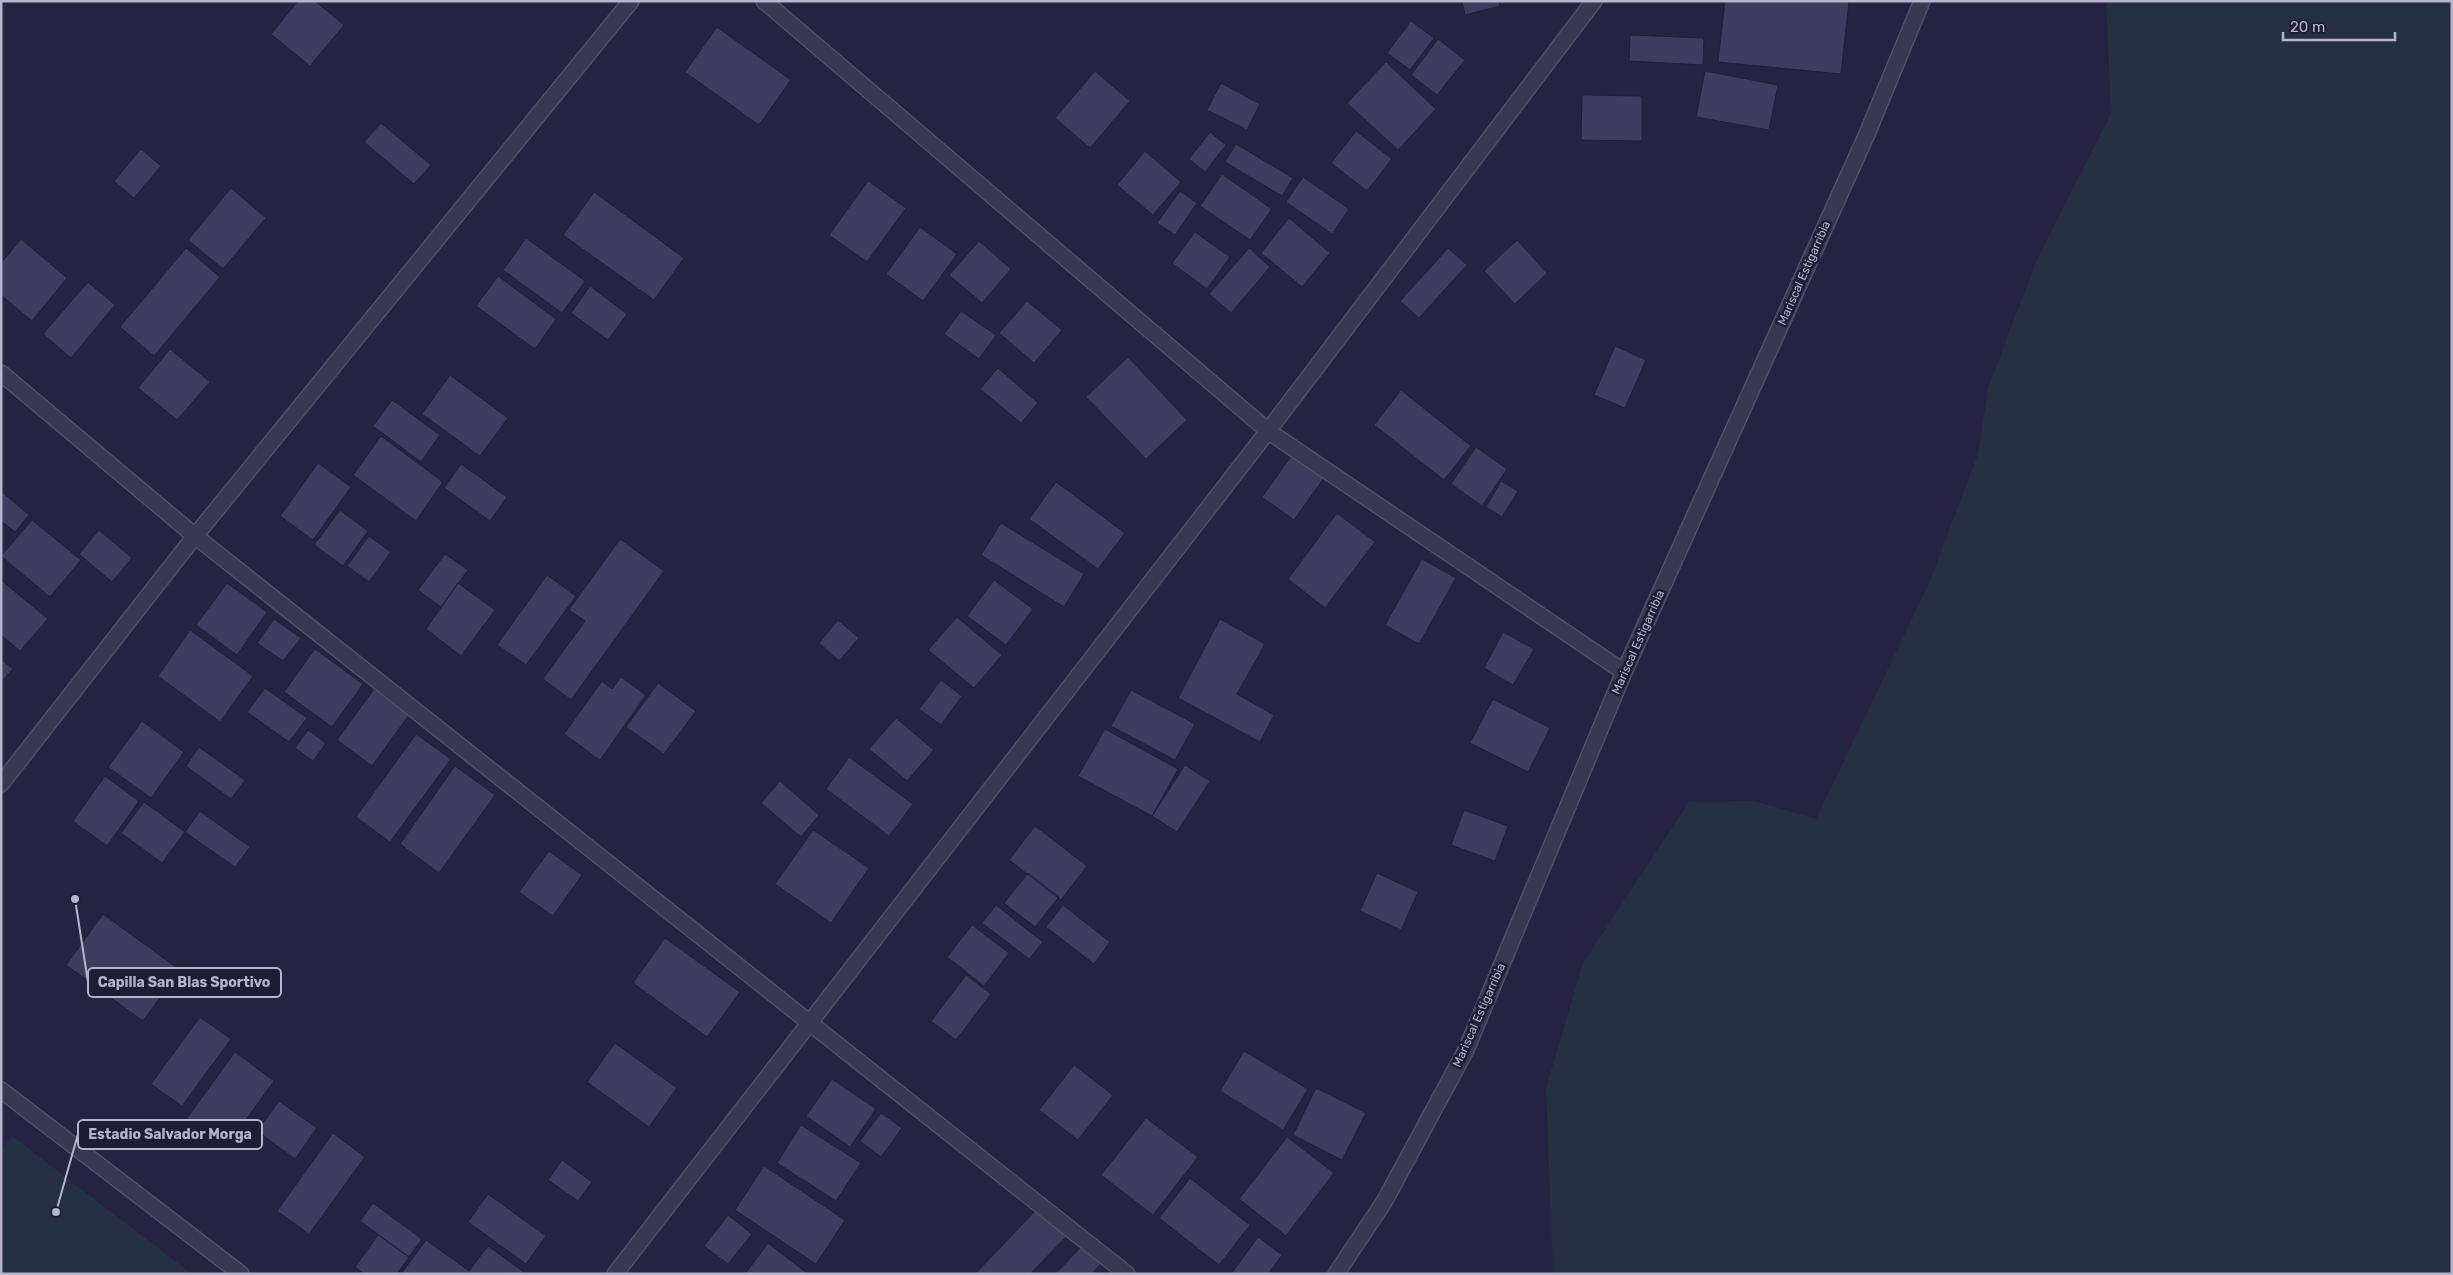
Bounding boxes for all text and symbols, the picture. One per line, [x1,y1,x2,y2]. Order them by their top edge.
scale bar [2283,10,2396,42]
text: 20 m [2290,18,2325,36]
street label: Mariscal Estigarribia [1775,219,1833,327]
street label: Mariscal Estigarribia [1609,588,1667,696]
street label: Mariscal Estigarribia [1450,961,1508,1069]
callout: Capilla San Blas Sportivo [88,968,281,997]
text: Capilla San Blas Sportivo [98,974,270,991]
callout: Estadio Salvador Morga [78,1120,262,1149]
text: Estadio Salvador Morga [88,1126,252,1143]

